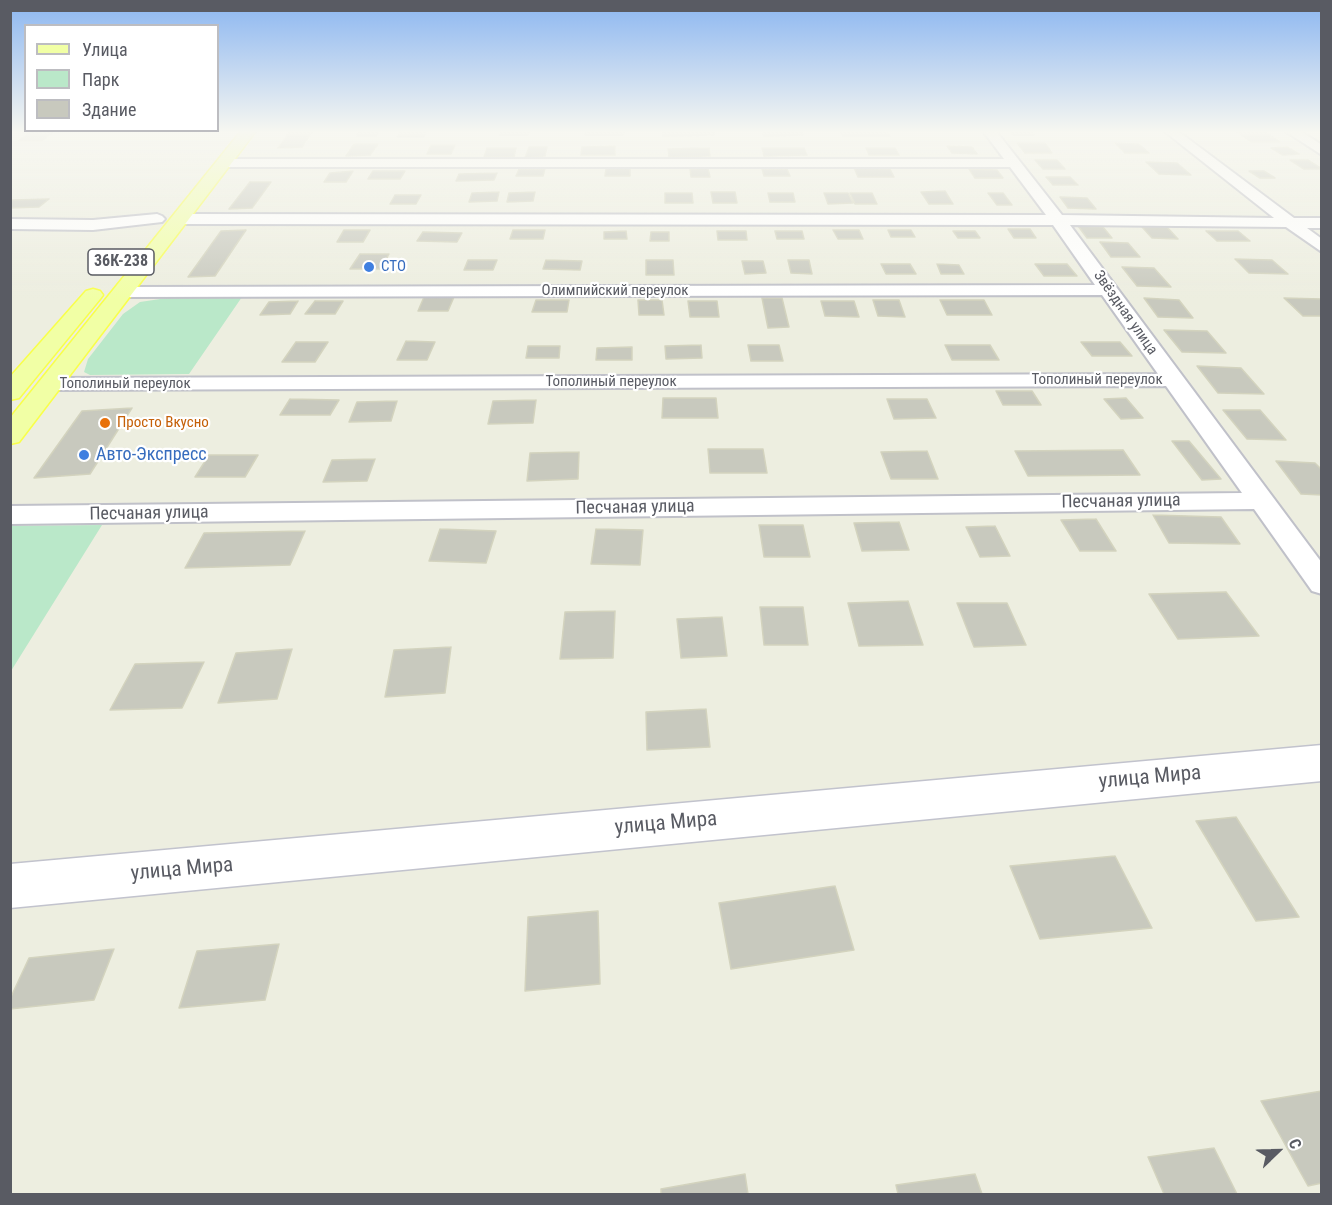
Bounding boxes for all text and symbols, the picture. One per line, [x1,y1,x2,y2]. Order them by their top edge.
legend [24,24,219,132]
text: Улица [82,39,128,60]
text: Парк [82,69,119,90]
text: Здание [82,99,136,120]
road number: 36К-238 [88,249,154,275]
place label: СТО [381,258,406,276]
marker: СТО [362,260,376,274]
street label: Звёздная улица [1089,267,1161,359]
street label: Олимпийский переулок [541,282,689,300]
street label: Тополиный переулок [1031,371,1163,389]
street label: Тополиный переулок [545,373,677,391]
street label: Тополиный переулок [59,375,191,393]
place label: Просто Вкусно [117,414,209,432]
marker: Просто Вкусно [98,416,112,430]
place label: Авто-Экспресс [96,444,207,466]
marker: Авто-Экспресс [77,448,91,462]
street label: Песчаная улица [1061,490,1181,514]
street label: Песчаная улица [575,496,695,520]
street label: Песчаная улица [89,502,209,526]
street label: улица Мира [1098,761,1202,795]
street label: улица Мира [614,807,718,841]
street label: улица Мира [130,853,234,887]
north arrow [1248,1121,1308,1181]
text: С [1285,1136,1306,1152]

